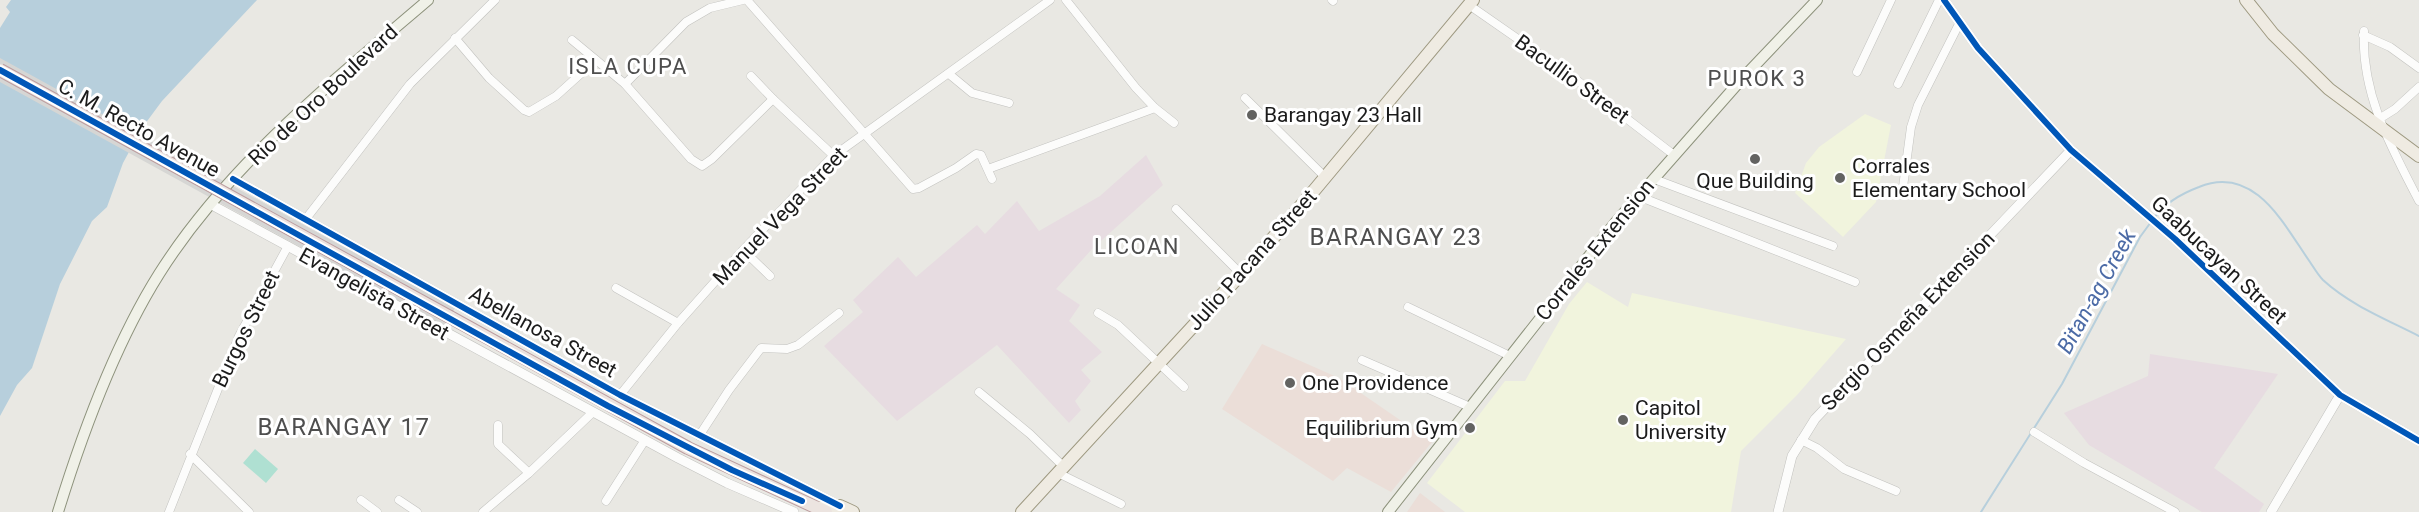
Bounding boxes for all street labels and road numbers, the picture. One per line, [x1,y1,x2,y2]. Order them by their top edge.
street label: Rio de Oro Boulevard [244,20,402,170]
street label: Bacullio Street [1510,30,1634,128]
street label: C. M. Recto Avenue [54,74,224,182]
street label: Manuel Vega Street [708,142,852,290]
street label: Corrales Extension [1531,175,1659,325]
street label: Julio Pacana Street [1182,185,1322,335]
street label: Gaabucayan Street [2146,191,2292,329]
street label: Sergio Osmeña Extension [1816,227,2000,415]
street label: Evangelista Street [295,243,453,345]
street label: Burgos Street [207,267,285,391]
street label: Abellanosa Street [465,282,621,382]

